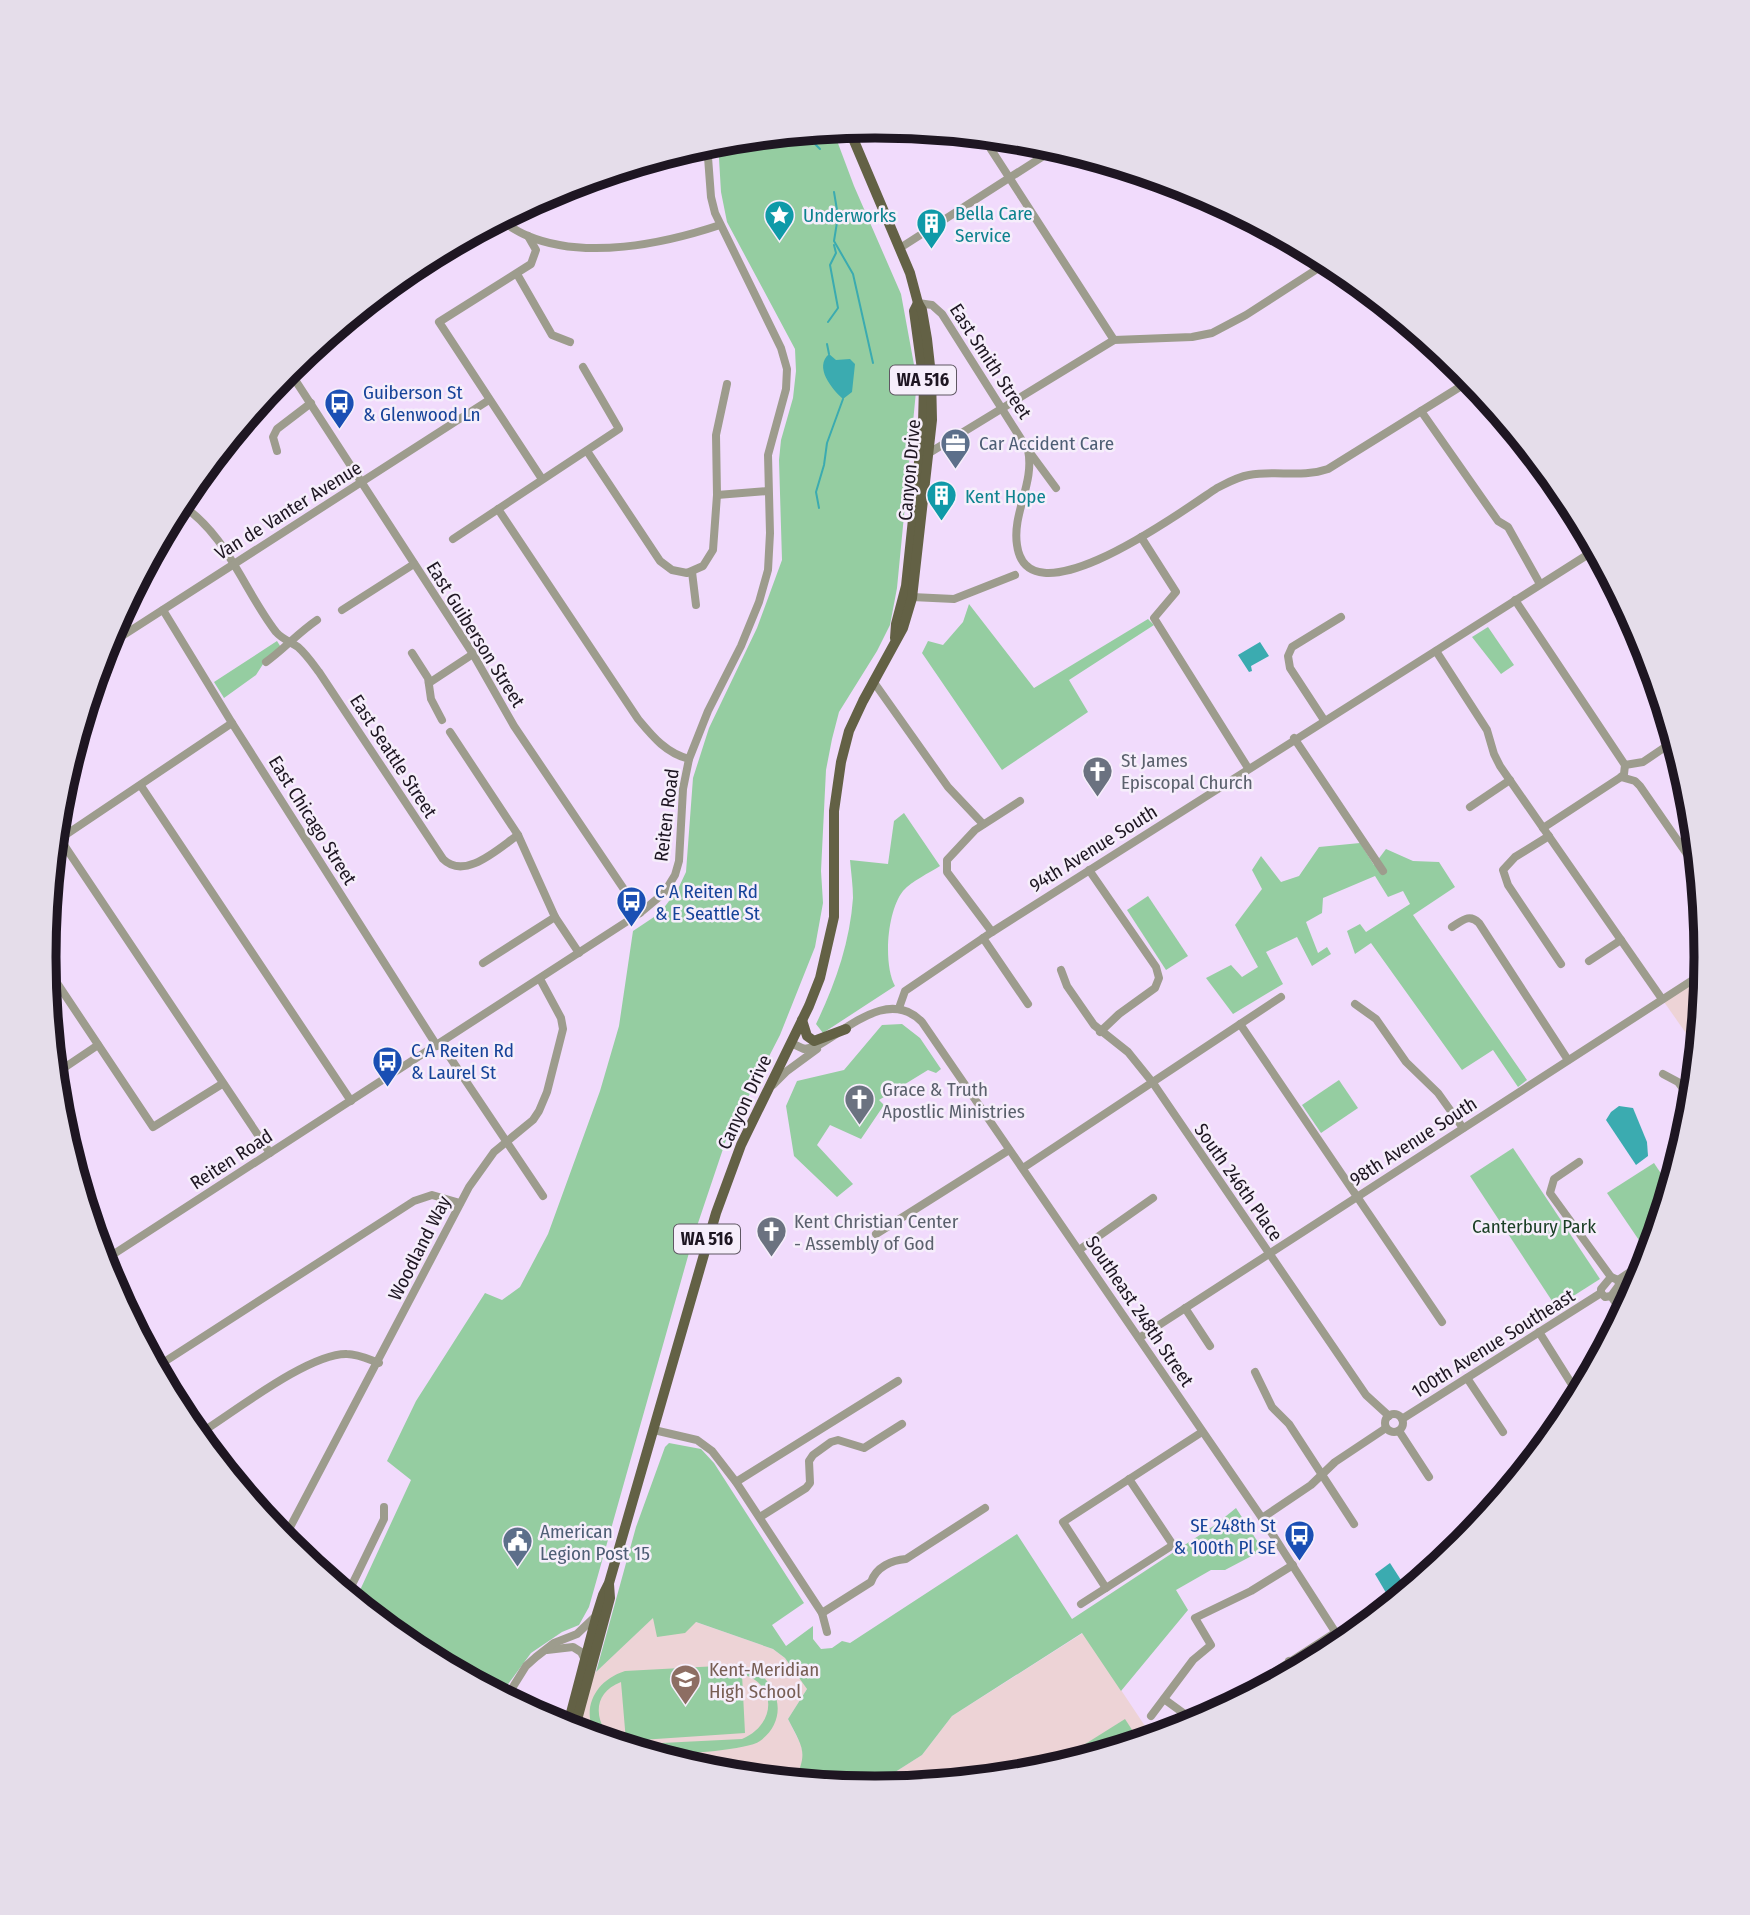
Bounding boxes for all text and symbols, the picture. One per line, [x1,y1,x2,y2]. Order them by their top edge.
place icon: Underworks [763,198,797,242]
place label: Bella Care Service [955,202,1033,247]
place label: Underworks [803,204,896,227]
building icon: Bella Care Service [915,207,949,251]
street label: East Smith Street [945,299,1037,424]
road number: WA 516 [890,366,956,394]
place label: Guiberson St & Glenwood Ln [363,381,481,426]
bus stop icon: Guiberson St & Glenwood Ln [323,386,357,430]
street label: Canyon Drive [894,418,925,522]
office icon: Car Accident Care [939,426,973,470]
place label: Car Accident Care [979,432,1114,455]
street label: Van de Vanter Avenue [211,456,366,565]
building icon: Kent Hope [925,479,959,523]
place label: Kent Hope [965,485,1046,508]
street label: East Guiberson Street [421,557,530,712]
street label: East Seattle Street [345,690,442,823]
place label: St James Episcopal Church [1121,749,1253,794]
street label: East Chicago Street [264,752,362,890]
church icon: St James Episcopal Church [1081,754,1115,798]
street label: Reiten Road [649,767,684,863]
street label: 94th Avenue South [1025,800,1161,897]
place label: C A Reiten Rd & E Seattle St [655,880,761,925]
bus stop icon: C A Reiten Rd & E Seattle St [615,885,649,929]
place label: C A Reiten Rd & Laurel St [411,1039,514,1084]
bus stop icon: C A Reiten Rd & Laurel St [371,1044,405,1088]
street label: Canyon Drive [713,1051,776,1153]
place label: Grace & Truth Apostlic Ministries [882,1078,1025,1123]
church icon: Grace & Truth Apostlic Ministries [842,1083,876,1127]
street label: 98th Avenue South [1346,1092,1481,1191]
street label: South 246th Place [1189,1119,1288,1246]
street label: Reiten Road [186,1124,277,1195]
street label: Woodland Way [383,1192,456,1304]
place label: Kent Christian Center - Assembly of God [794,1210,959,1255]
church icon: Kent Christian Center - Assembly of God [754,1215,788,1259]
park label: Canterbury Park [1472,1215,1596,1238]
road number: WA 516 [674,1224,740,1254]
street label: Southeast 248th Street [1081,1232,1199,1392]
street label: 100th Avenue Southeast [1408,1284,1580,1403]
place label: SE 248th St & 100th Pl SE [1173,1514,1277,1559]
bus stop icon: SE 248th St & 100th Pl SE [1282,1519,1316,1563]
place label: American Legion Post 15 [540,1520,650,1565]
public building icon: American Legion Post 15 [500,1525,534,1569]
place label: Kent-Meridian High School [709,1658,819,1703]
school or university icon: Kent-Meridian High School [669,1663,703,1707]

